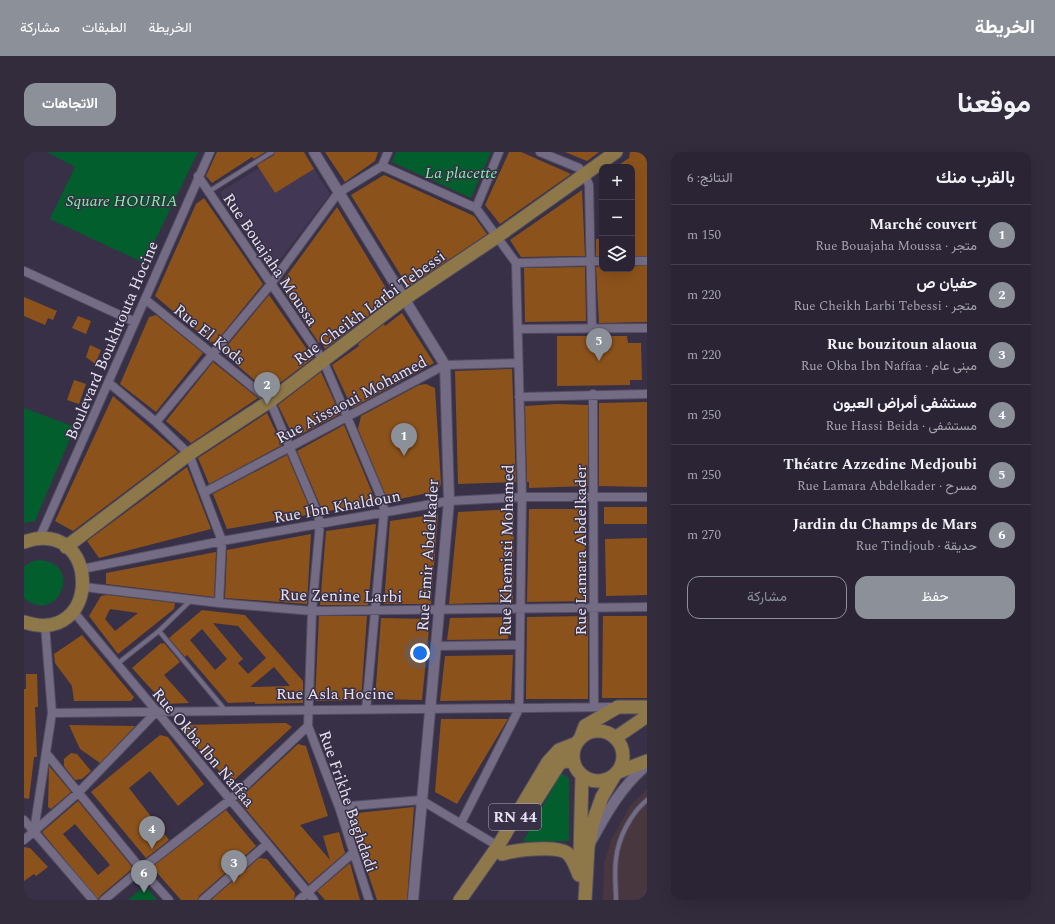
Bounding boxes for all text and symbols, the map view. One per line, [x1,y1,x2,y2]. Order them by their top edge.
text: الخريطة [975,13,1035,42]
text: مشاركة [20,17,60,38]
text: الطبقات [82,17,126,38]
text: الخريطة [148,17,192,38]
text: موقعنا [957,82,1031,125]
button: الاتجاهات [24,83,116,126]
park label: La placette [425,161,497,185]
map controls [599,164,635,272]
button: + [599,164,635,200]
text: بالقرب منك [936,165,1015,191]
text: النتائج: 6 [687,168,732,188]
street label: Rue Bouajaha Moussa [217,188,324,331]
park label: Square HOURIA [66,189,178,213]
button: − [599,200,635,236]
text: Marché couvert [869,213,977,236]
text: 150 m [687,225,721,245]
text: 1 [998,225,1006,245]
button: layers [599,236,635,272]
text: متجر · Rue Bouajaha Moussa [815,236,977,256]
street label: Boulevard Boukhtouta Hocine [59,237,165,444]
street label: Rue Cheikh Larbi Tebessi [289,244,450,371]
text: حفيان ص [917,272,977,295]
text: 220 m [687,285,721,305]
text: 2 [998,285,1006,305]
text: متجر · Rue Cheikh Larbi Tebessi [793,296,977,316]
street label: Rue El Kods [168,298,250,371]
pin: 5 [586,328,612,361]
text: Rue bouzitoun alaoua [827,333,977,356]
text: 220 m [687,345,721,365]
text: 3 [998,345,1006,365]
street label: Rue Aïssaoui Mohamed [272,350,431,450]
text: مبنى عام · Rue Okba Ibn Naffaa [801,356,977,376]
pin: 2 [254,372,280,405]
text: مستشفى أمراض العيون [833,392,977,415]
text: 250 m [687,405,721,425]
text: 4 [998,405,1006,425]
text: مستشفى · Rue Hassi Beida [825,416,977,436]
pin: 1 [391,423,417,456]
text: Théatre Azzedine Medjoubi [783,453,977,476]
street label: Rue Khemisti Mohamed [494,464,520,636]
street label: Rue Lamara Abdelkader [569,465,593,635]
text: 250 m [687,465,721,485]
text: 5 [998,465,1006,485]
text: مسرح · Rue Lamara Abdelkader [797,476,977,496]
street label: Rue Emir Abdelkader [411,478,445,632]
street label: Rue Ibn Khaldoun [272,484,403,530]
text: Jardin du Champs de Mars [793,513,977,536]
text: 270 m [687,525,721,545]
text: 6 [998,525,1006,545]
text: حديقة · Rue Tindjoub [856,536,977,556]
button: مشاركة [687,576,847,619]
button: حفظ [855,576,1015,619]
street label: Rue Zenine Larbi [279,583,402,609]
your location [410,643,430,663]
street label: Rue Asla Hocine [276,682,394,706]
street label: Rue Okba Ibn Naffaa [146,683,260,813]
street label: Rue Frikhe Baghdadi [312,727,384,876]
road number: RN 44 [489,804,541,830]
pin: 4 [139,816,165,849]
pin: 3 [221,850,247,883]
pin: 6 [131,860,157,893]

